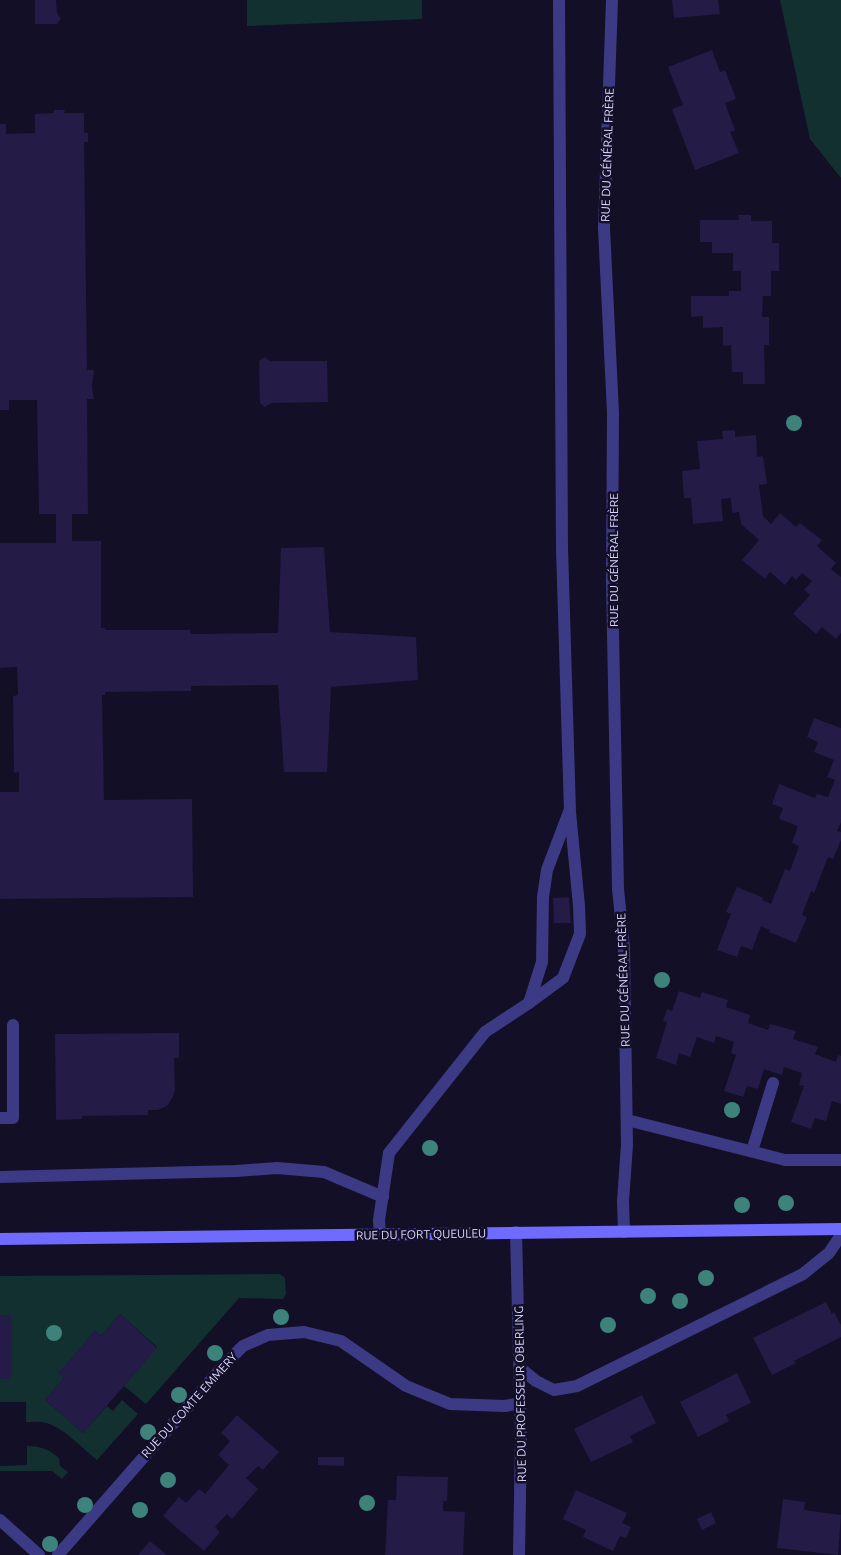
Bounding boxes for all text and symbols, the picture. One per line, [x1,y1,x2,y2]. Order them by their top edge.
street label: RUE DU GÉNÉRAL FRÈRE [598,88,616,222]
street label: RUE DU GÉNÉRAL FRÈRE [607,493,620,627]
street label: RUE DU GÉNÉRAL FRÈRE [614,913,632,1047]
street label: RUE DU FORT QUEULEU [356,1226,486,1242]
street label: RUE DU PROFESSEUR OBERLING [512,1306,528,1482]
street label: RUE DU COMTE EMMERY [139,1350,239,1460]

